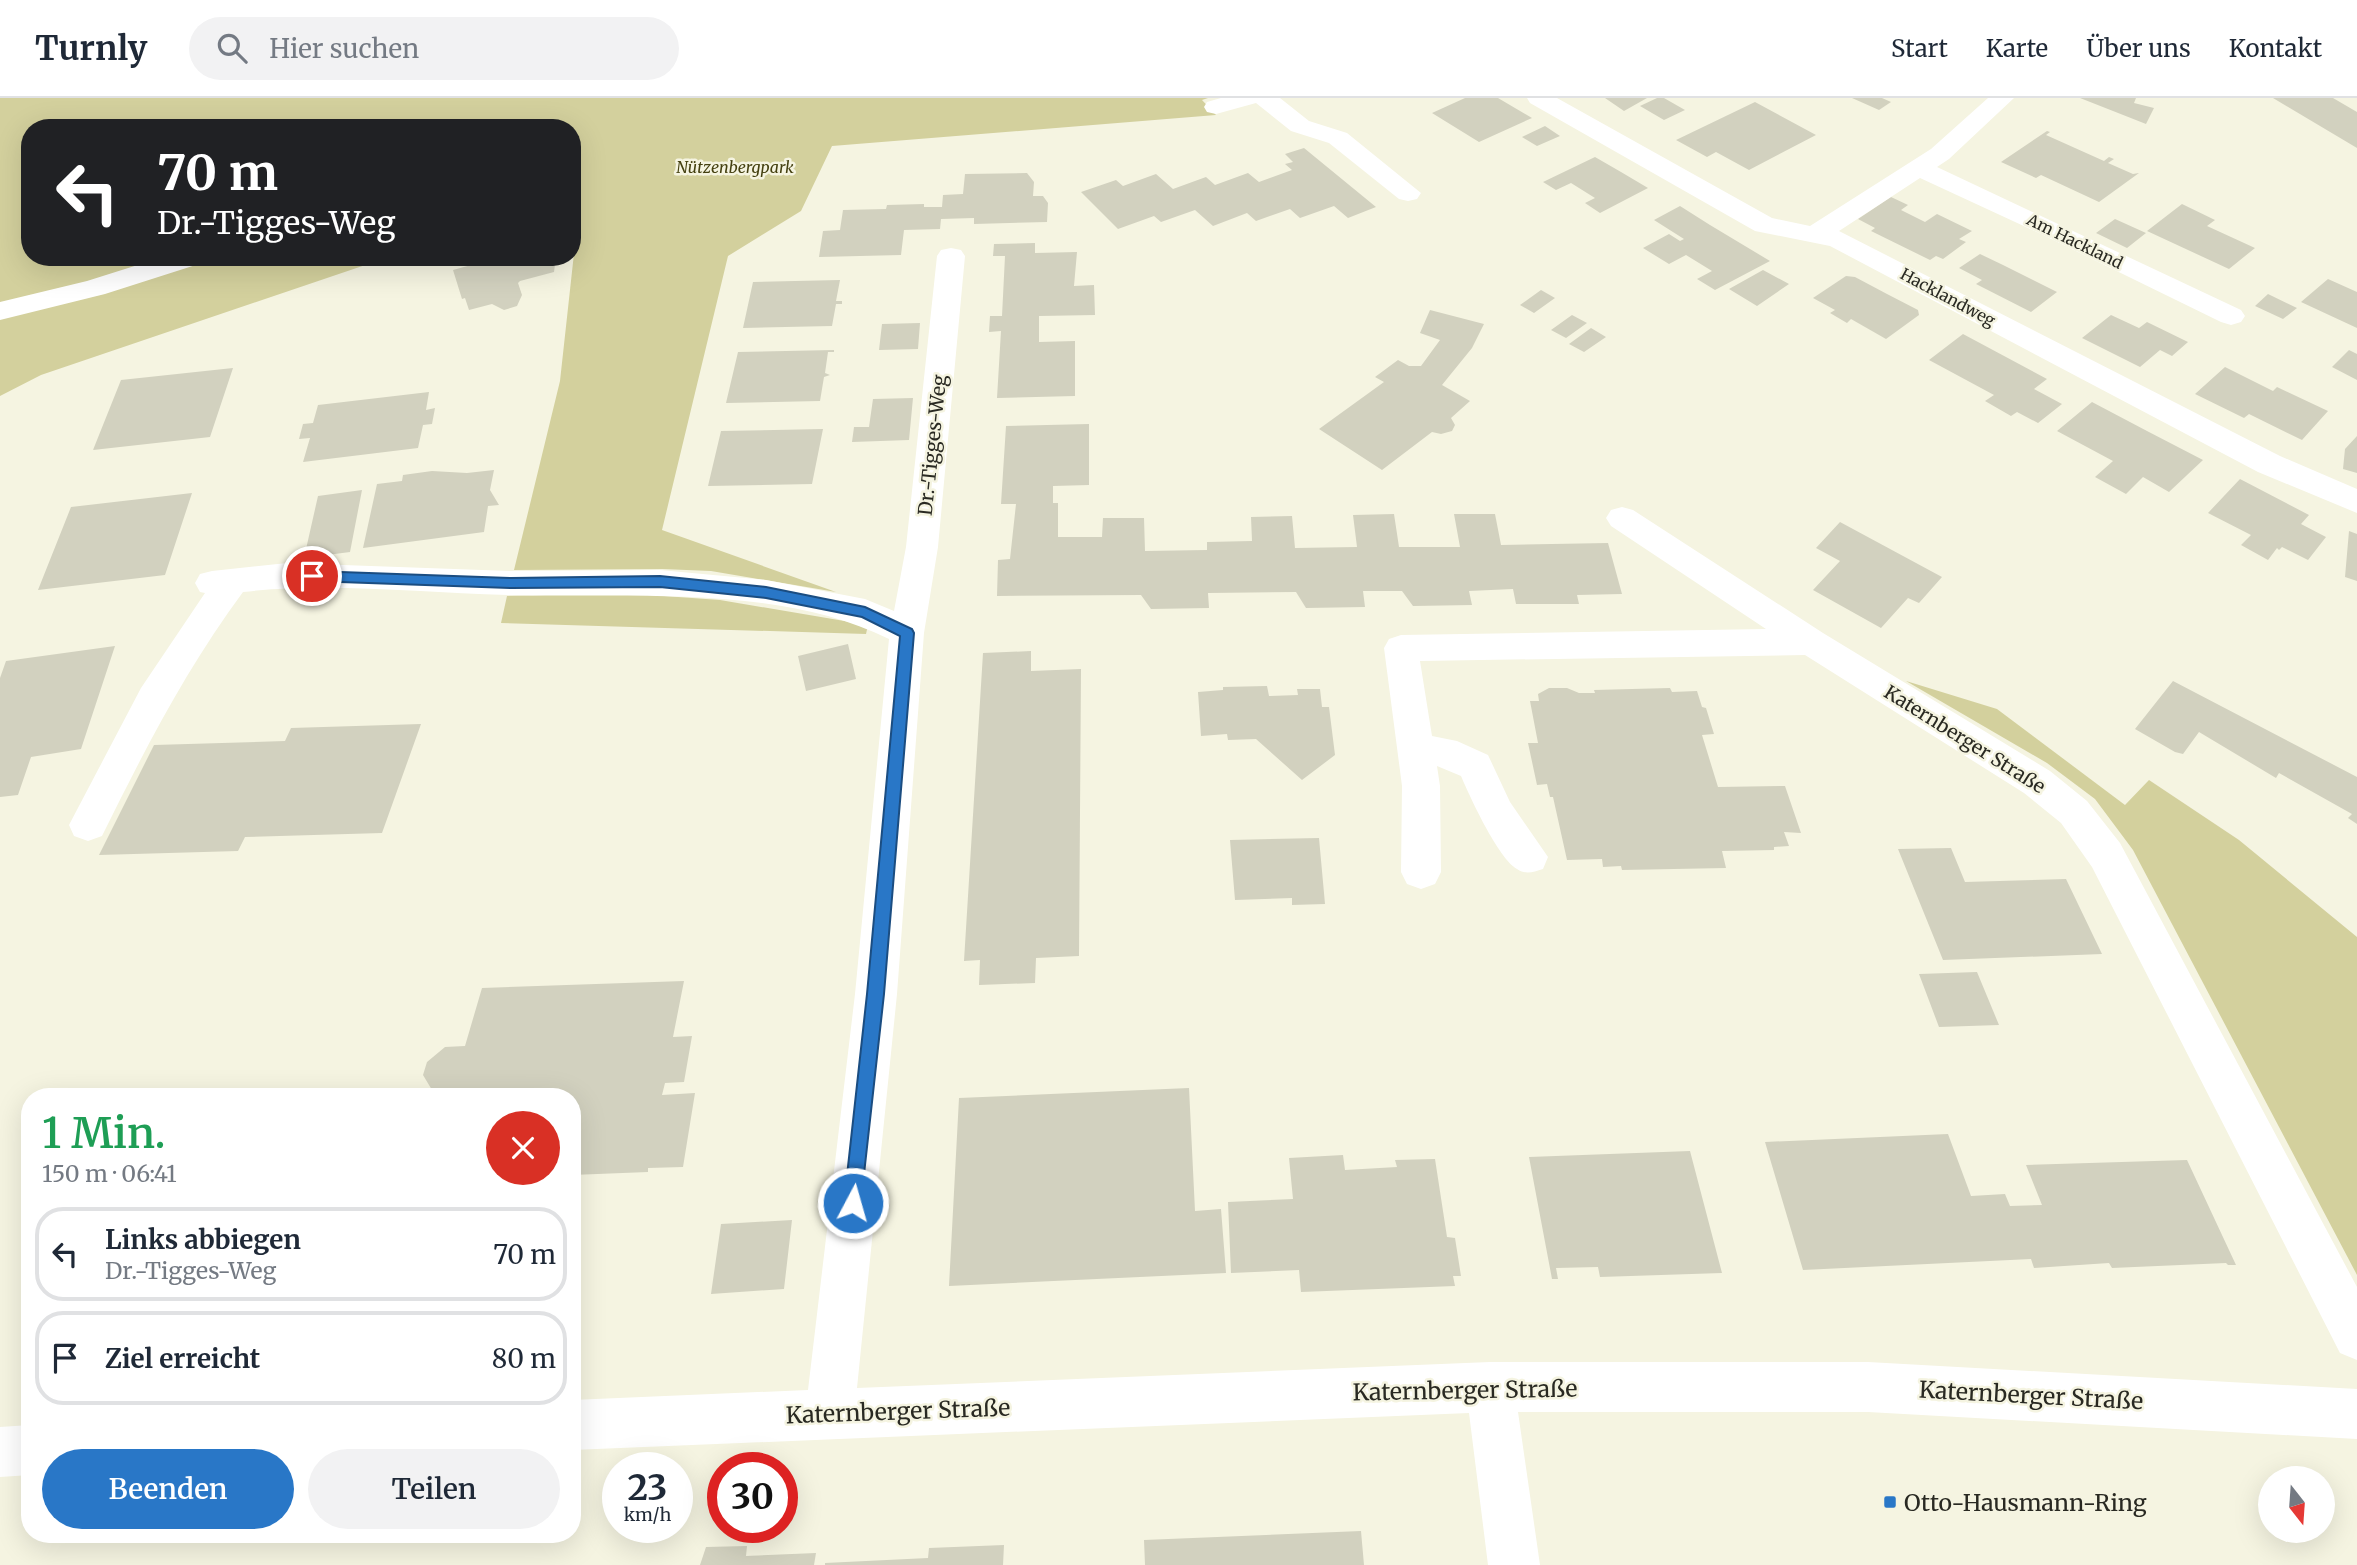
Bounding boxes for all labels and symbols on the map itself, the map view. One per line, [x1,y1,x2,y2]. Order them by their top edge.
park label: Nützenbergpark [676,157,794,177]
street label: Am Hackland [2023,209,2127,273]
street label: Hacklandweg [1897,264,1999,331]
street label: Dr.-Tigges-Weg [913,373,951,517]
pin [282,546,342,606]
street label: Katernberger Straße [1880,680,2050,798]
position arrow [816,1166,890,1240]
street label: Katernberger Straße [1352,1374,1578,1406]
street label: Katernberger Straße [1918,1375,2144,1415]
street label: Katernberger Straße [785,1393,1011,1429]
speed limit sign: 30 [707,1452,798,1543]
north arrow [2258,1466,2334,1544]
place label: Otto-Hausmann-Ring [1904,1488,2147,1517]
marker: Otto-Hausmann-Ring [1882,1494,1898,1510]

